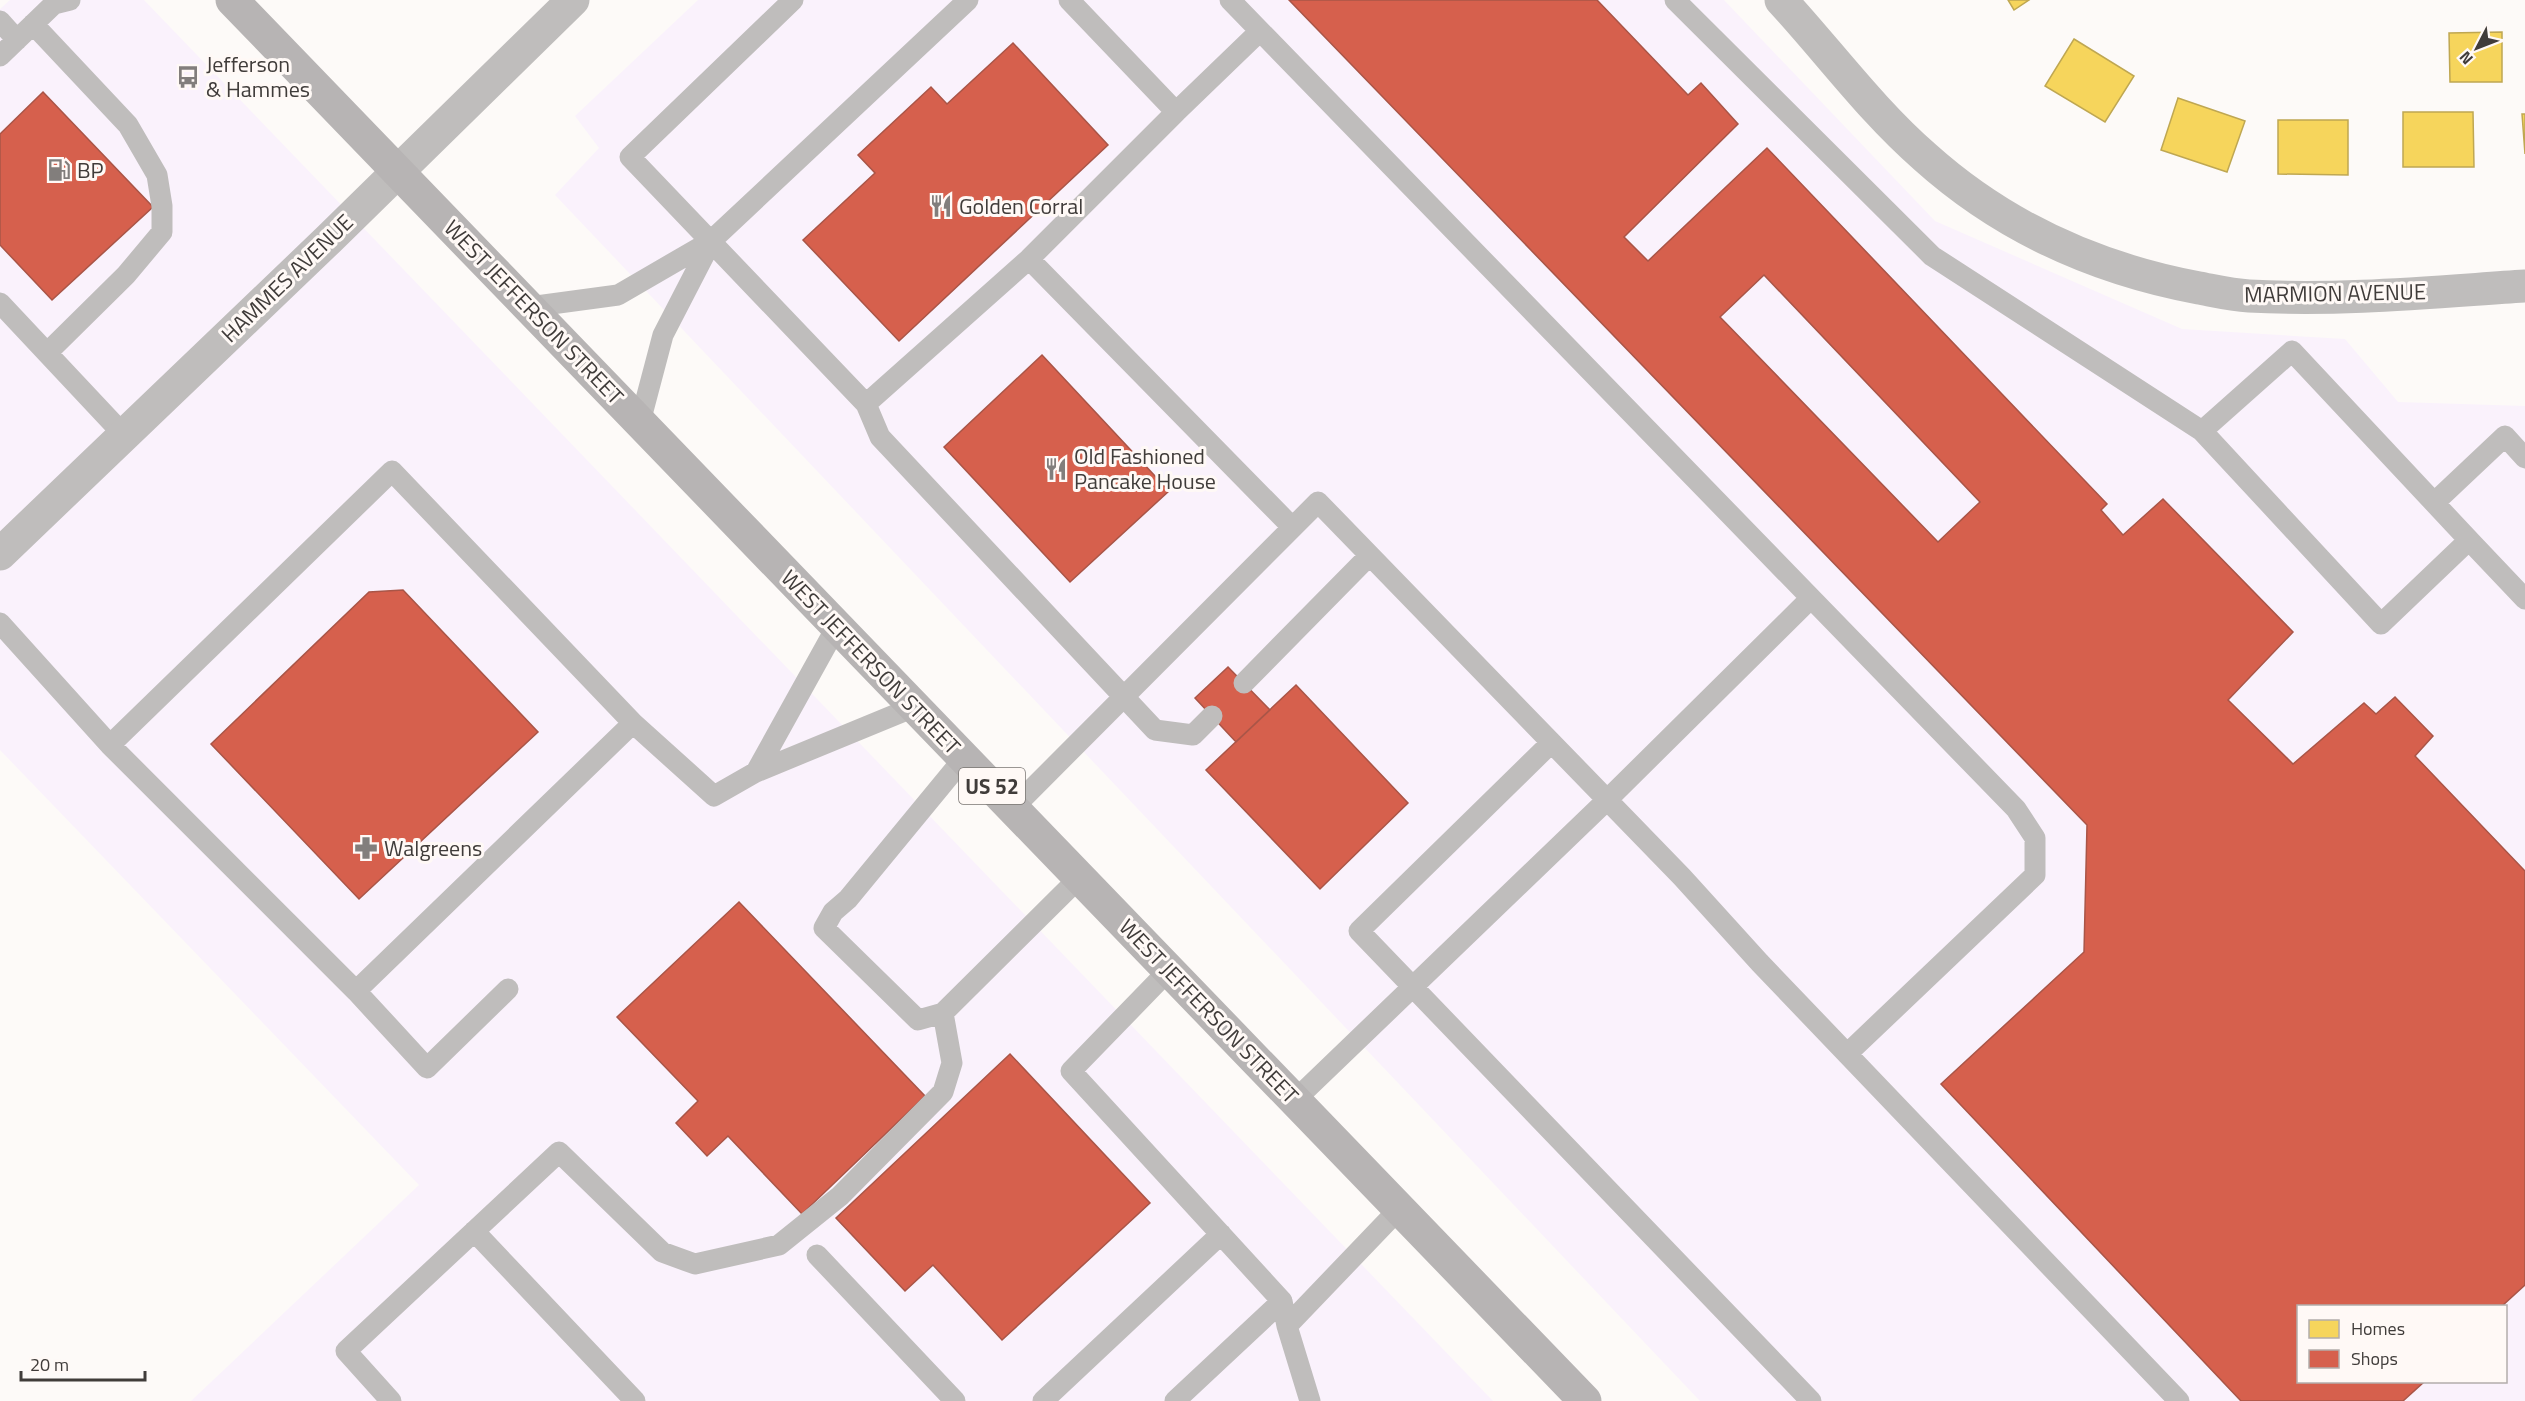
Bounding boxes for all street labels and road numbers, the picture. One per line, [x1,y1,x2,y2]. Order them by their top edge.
street label: HAMMES AVENUE [213,206,361,350]
street label: WEST JEFFERSON STREET [436,212,632,413]
street label: MARMION AVENUE [2244,274,2426,312]
street label: WEST JEFFERSON STREET [773,562,969,763]
road number: US 52 [959,768,1025,804]
street label: WEST JEFFERSON STREET [1111,911,1307,1112]

